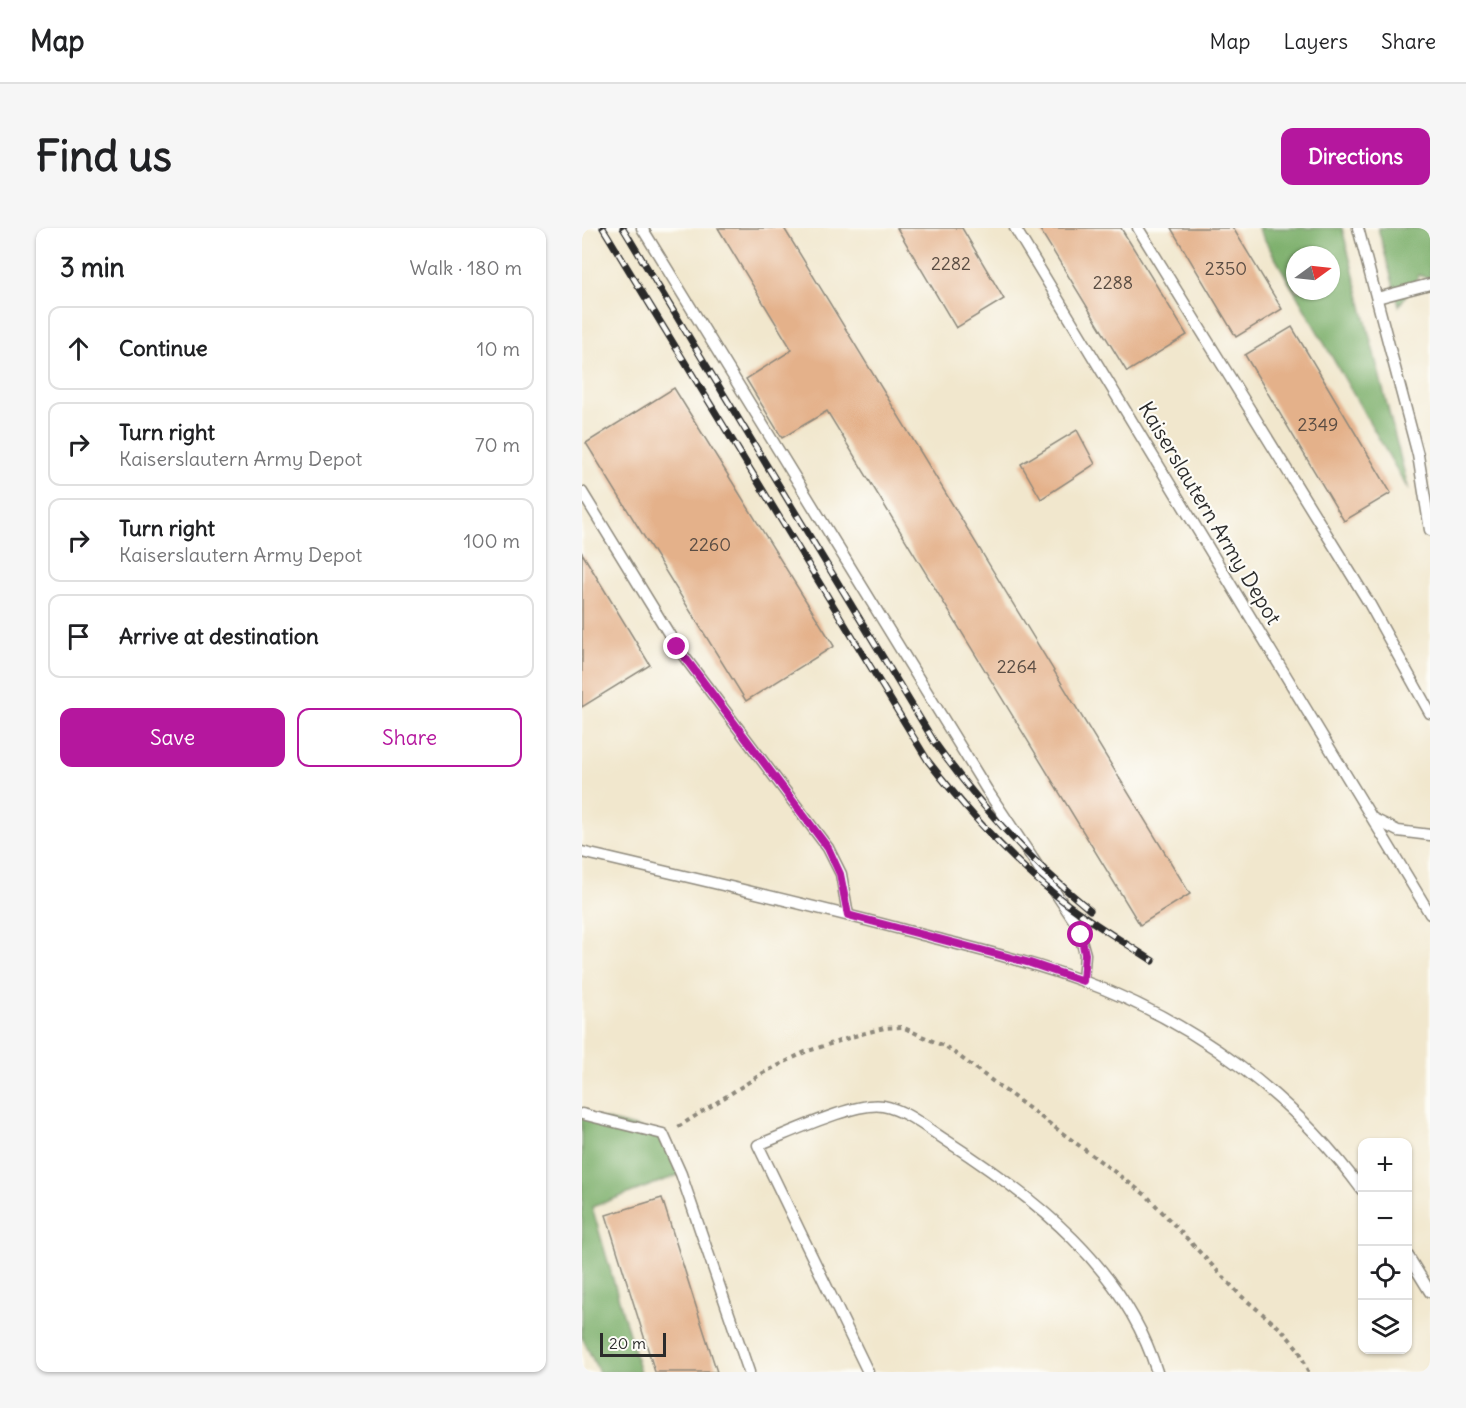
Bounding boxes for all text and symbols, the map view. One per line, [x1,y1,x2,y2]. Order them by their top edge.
text: Map [30,23,84,59]
text: Map [1210,28,1250,55]
text: Layers [1283,28,1348,55]
text: Share [1381,28,1436,55]
button: Directions [1281,128,1430,185]
text: Find us [36,130,172,182]
north arrow [1286,246,1340,300]
text: 3 min [60,251,125,284]
house number: 2282 [931,252,971,275]
text: Walk · 180 m [410,255,522,280]
house number: 2350 [1205,257,1247,280]
house number: 2288 [1093,271,1133,294]
icon: ahead [62,332,95,365]
text: Continue [119,334,208,362]
text: 10 m [477,336,520,361]
street label: Kaiserslautern Army Depot [1133,397,1287,629]
house number: 2349 [1298,413,1338,436]
text: Turn right [119,418,215,446]
icon: right [62,428,95,461]
text: 70 m [475,432,520,457]
text: Kaiserslautern Army Depot [119,446,362,471]
text: Turn right [119,514,215,542]
icon: right [62,524,95,557]
text: 100 m [463,528,520,553]
house number: 2260 [689,533,731,556]
text: Kaiserslautern Army Depot [119,542,362,567]
icon: arrive [62,620,95,653]
text: Arrive at destination [119,622,319,650]
route end [663,633,689,659]
house number: 2264 [997,655,1037,678]
button: Save [60,708,285,767]
button: Share [297,708,522,767]
route start [1067,921,1093,947]
map controls [1358,1138,1412,1354]
button: + [1358,1138,1412,1192]
button: − [1358,1192,1412,1246]
button: locate [1358,1246,1412,1300]
button: layers [1358,1300,1412,1354]
scale bar [600,1330,666,1358]
text: 20 m [609,1333,646,1353]

